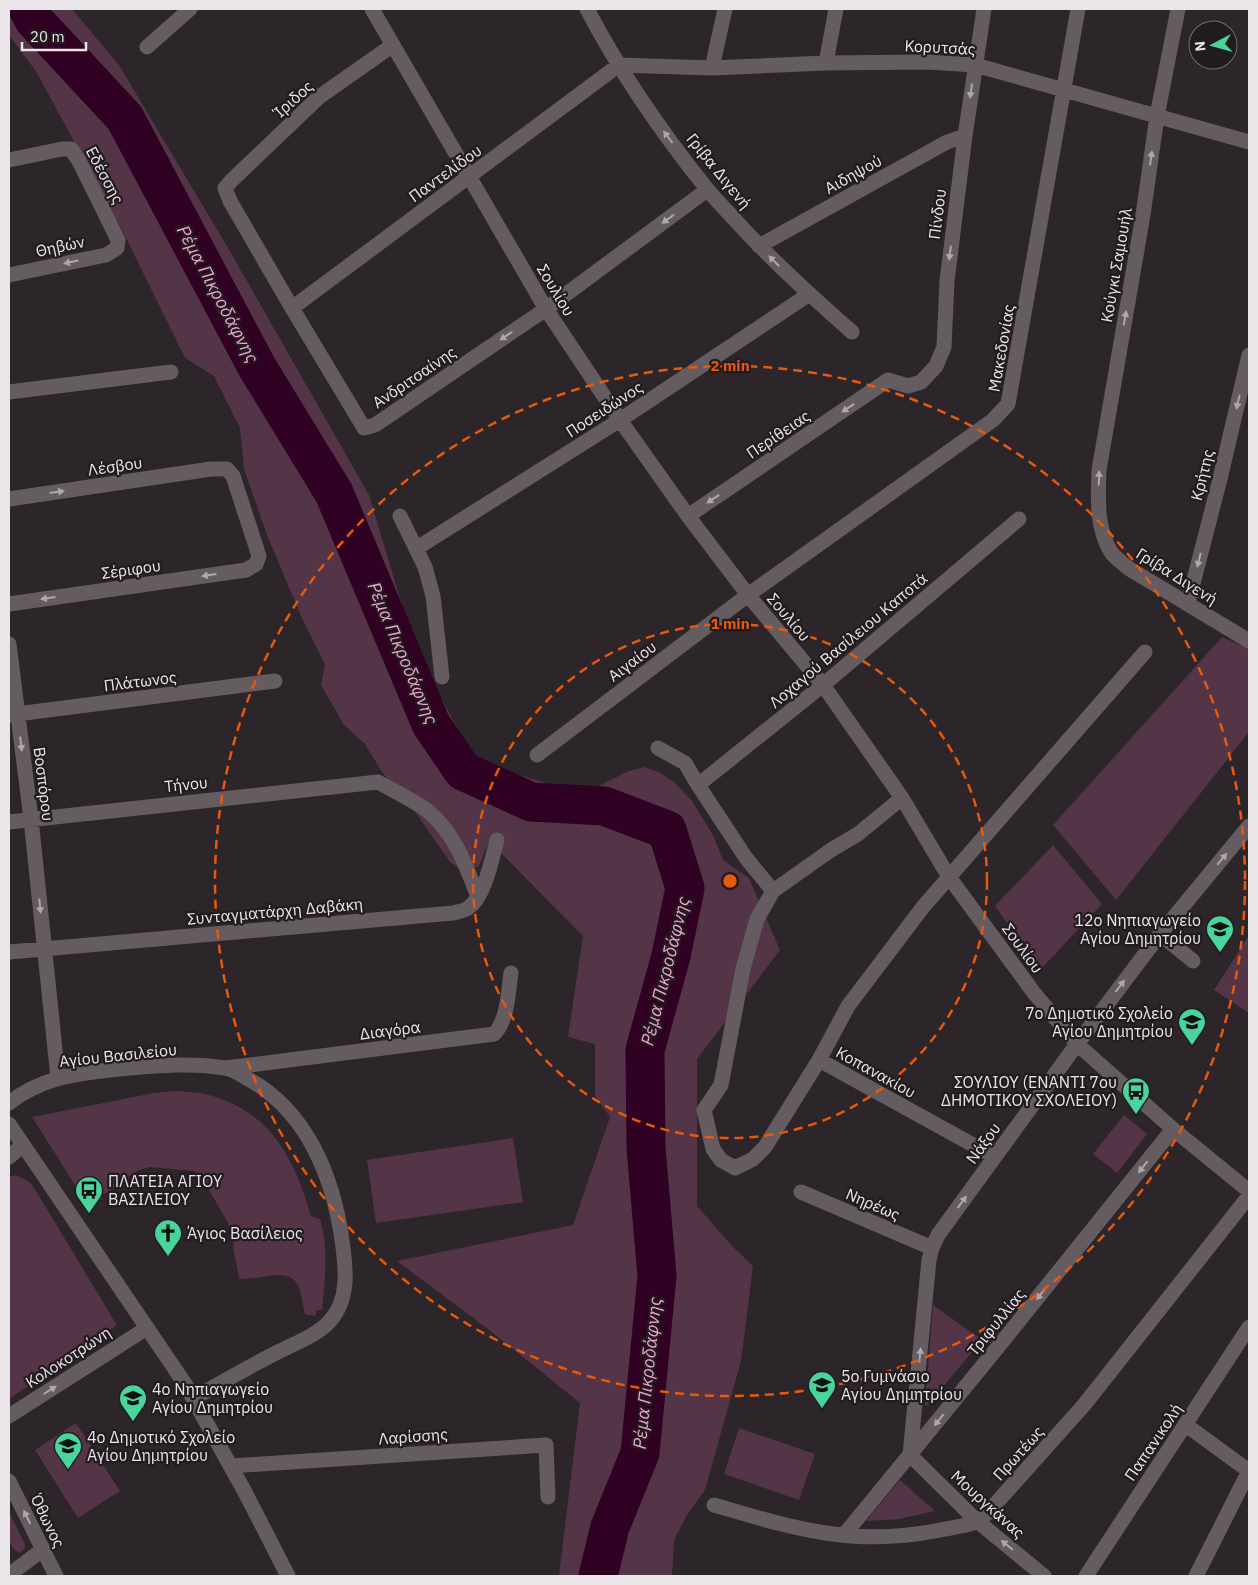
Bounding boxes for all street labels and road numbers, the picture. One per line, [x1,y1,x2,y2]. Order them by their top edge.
street label: Κορυτσάς [904,35,976,59]
street label: Ίριδος [268,76,317,123]
street label: Γρίβα Διγενή [682,129,756,213]
street label: Παντελίδου [405,140,485,206]
street label: Εδέσσης [82,143,129,207]
street label: Αιδηψού [821,150,885,198]
street label: Πίνδου [924,188,950,240]
street label: Κούγκι Σαμουήλ [1096,205,1136,324]
street label: Θηβών [34,231,86,261]
street label: Σουλίου [533,260,579,320]
street label: Μακεδονίας [983,302,1019,393]
street label: Ανδριτσαίνης [368,341,460,412]
street label: Ποσειδώνος [562,377,647,441]
street label: Περίθειας [742,405,814,463]
street label: Κρήτης [1186,447,1218,503]
street label: Λέσβου [86,452,144,480]
street label: Γρίβα Διγενή [1133,543,1221,609]
street label: Σέριφου [100,555,162,583]
street label: Λοχαγού Βασίλειου Καποτά [765,568,931,712]
street label: Σουλίου [763,589,815,645]
street label: Αιγαίου [604,636,660,686]
street label: Πλάτωνος [102,667,178,695]
street label: Βοσπόρου [30,746,58,822]
street label: Τήνου [163,772,209,796]
street label: Συνταγματάρχη Δαβάκη [186,893,364,929]
street label: Σουλίου [998,919,1048,977]
street label: Διαγόρα [358,1016,422,1044]
street label: Αγίου Βασιλείου [58,1039,178,1071]
street label: Κοπανακίου [832,1042,920,1102]
street label: Νάξου [961,1118,1005,1168]
street label: Νηρέως [843,1184,903,1224]
street label: Τριφυλλίας [963,1284,1029,1360]
street label: Κολοκοτρώνη [21,1322,115,1392]
street label: Παπανικολή [1120,1400,1186,1484]
street label: Πρωτέως [988,1421,1048,1484]
street label: Λαρίσσης [378,1424,449,1448]
street label: Μουργκάνας [947,1466,1029,1543]
street label: Όθωνος [26,1490,70,1551]

